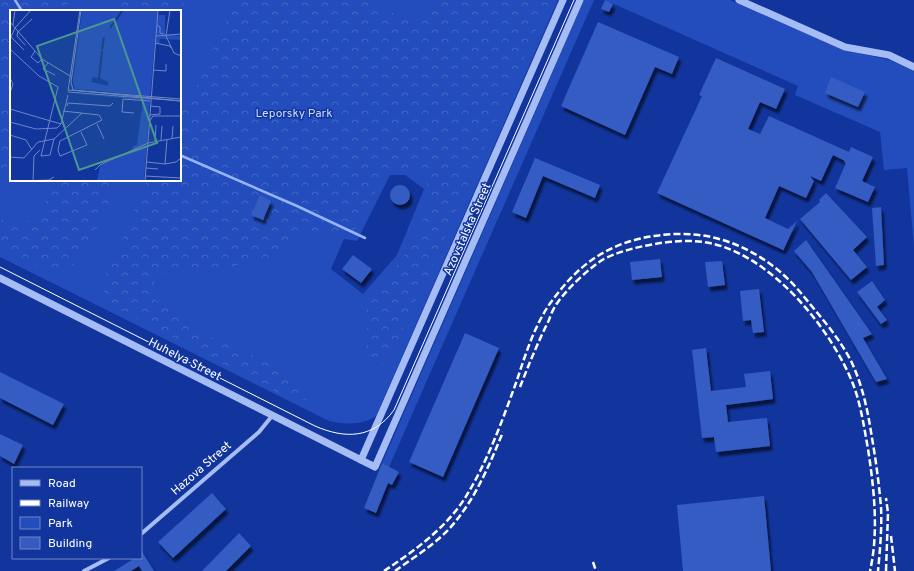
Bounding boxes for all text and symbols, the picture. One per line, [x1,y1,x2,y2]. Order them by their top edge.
inset map [10,10,181,181]
park label: Leporsky Park [255,106,333,122]
street label: Azovstalska Street [440,181,496,278]
street label: Huhelya Street [145,335,224,385]
street label: Hazova Street [168,438,235,499]
legend [12,467,142,559]
text: Road [48,476,76,492]
text: Railway [48,496,89,512]
text: Park [48,516,73,532]
text: Building [48,536,92,552]

